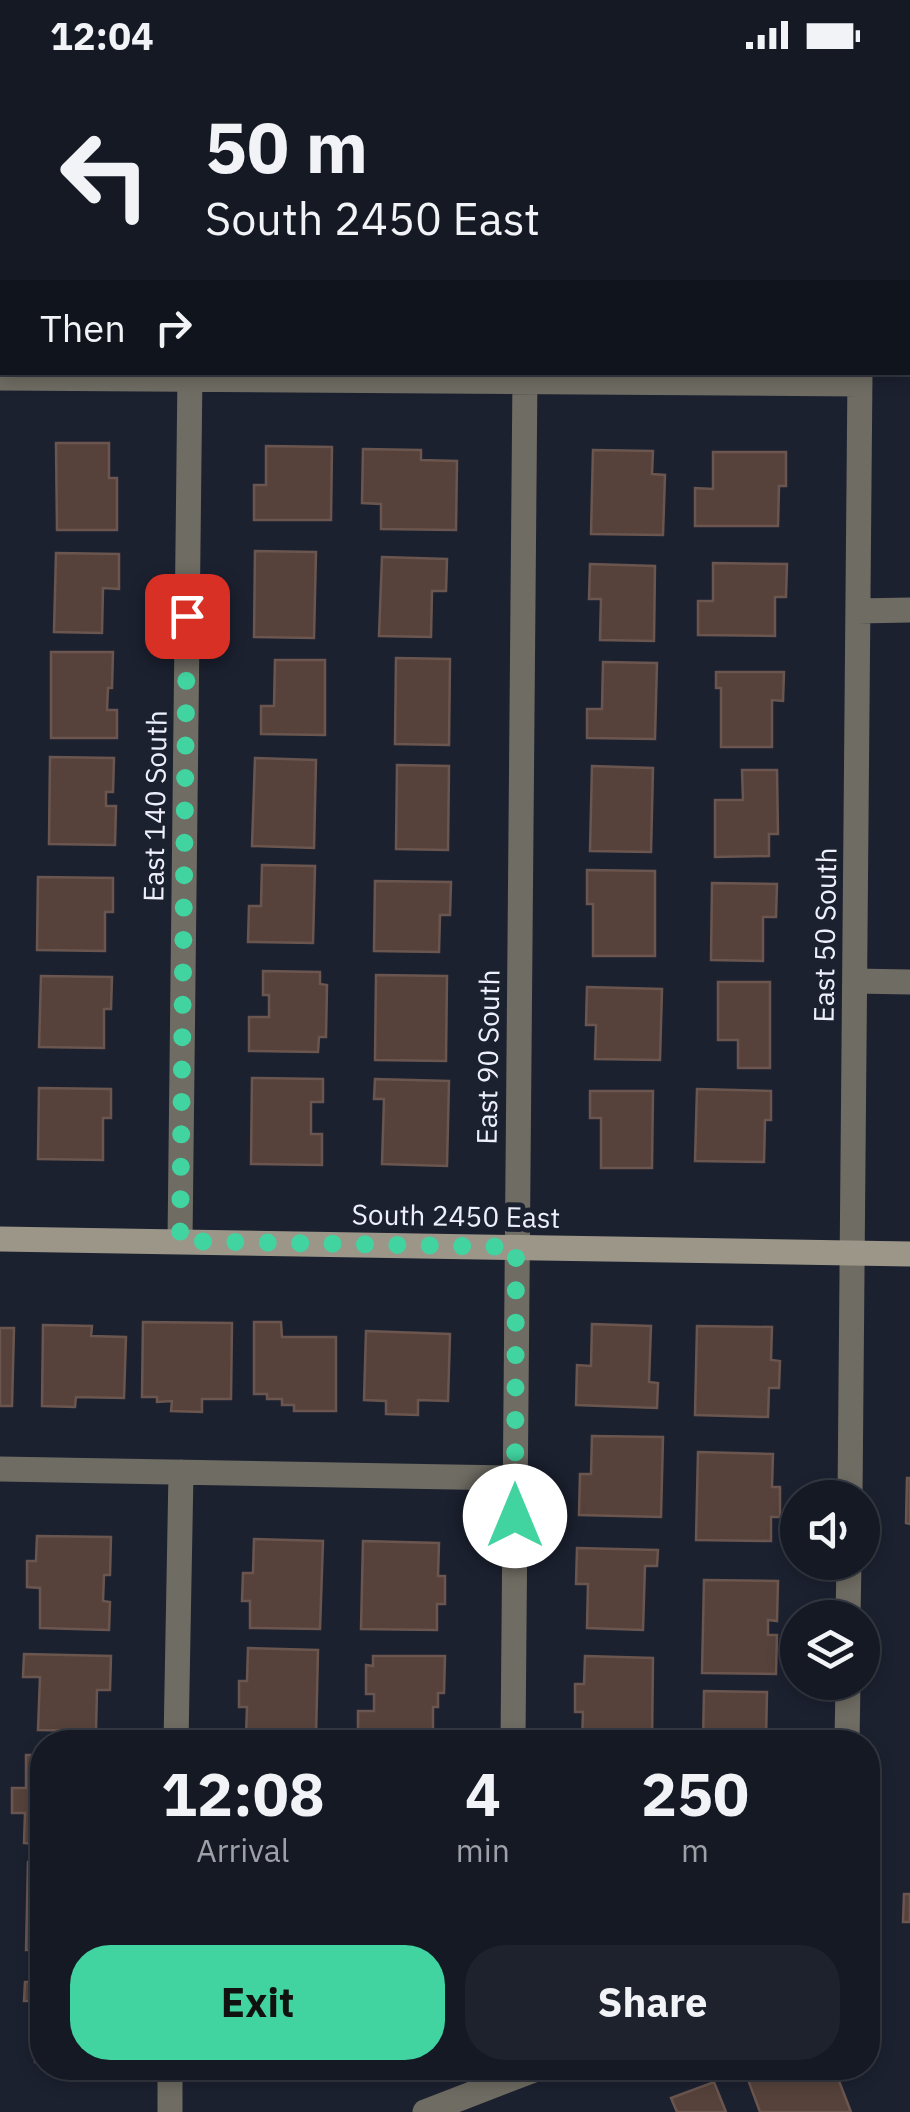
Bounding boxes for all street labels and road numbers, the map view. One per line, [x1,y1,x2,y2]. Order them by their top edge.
street label: East 140 South [134,710,175,902]
street label: East 50 South [804,847,845,1023]
street label: East 90 South [467,969,508,1145]
street label: South 2450 East [351,1195,561,1236]

